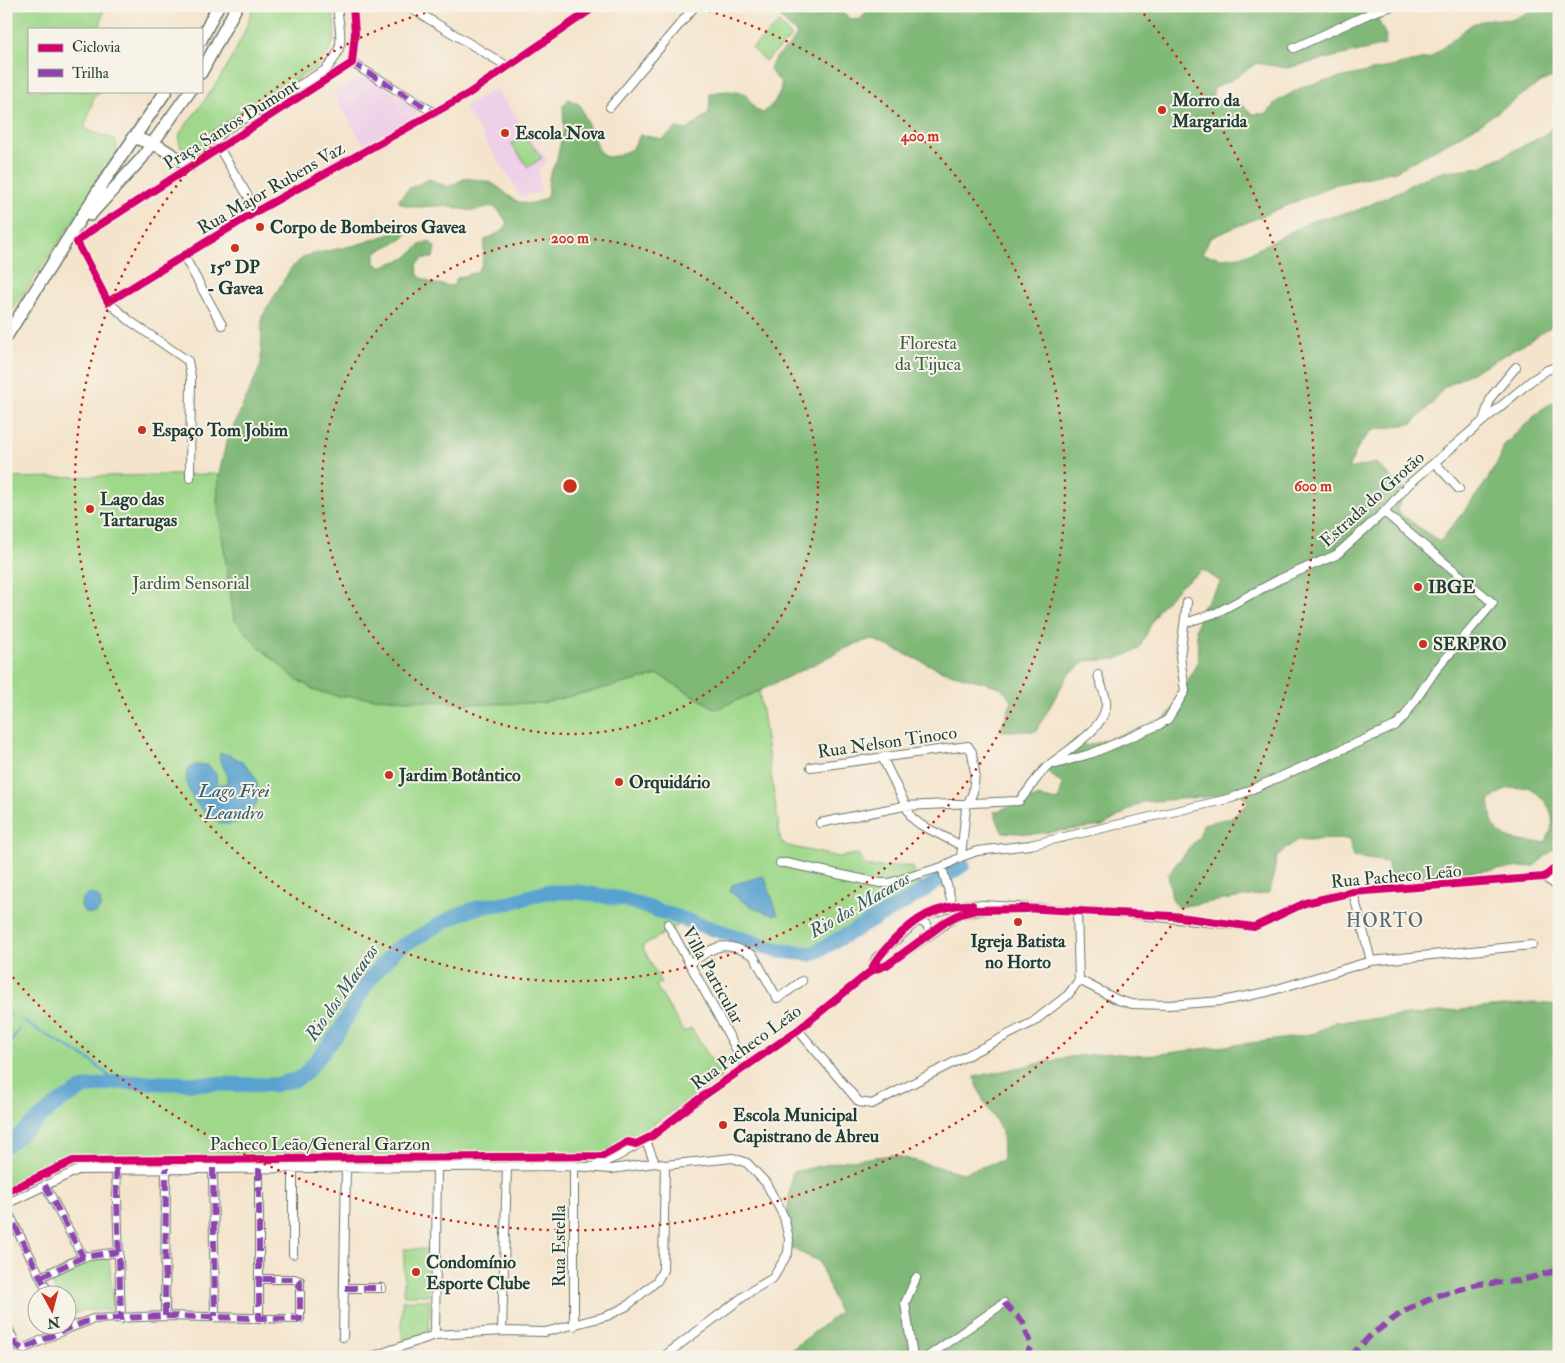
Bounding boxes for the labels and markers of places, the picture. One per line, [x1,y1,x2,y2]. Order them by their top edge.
place label: Morro da Margarida [1171,89,1248,133]
marker: Morro da Margarida [1156,104,1168,116]
place label: Escola Nova [515,122,606,145]
marker: Escola Nova [499,127,511,139]
place label: Corpo de Bombeiros Gavea [270,216,466,239]
marker: Corpo de Bombeiros Gavea [254,221,266,233]
marker: 15º DP - Gavea [229,242,241,254]
place label: 15º DP - Gavea [207,256,264,300]
place label: Espaço Tom Jobim [152,419,289,442]
marker: Espaço Tom Jobim [136,424,148,436]
centre of rings [561,477,579,495]
place label: Lago das Tartarugas [99,488,177,532]
marker: Lago das Tartarugas [84,503,96,515]
place label: IBGE [1428,576,1475,599]
marker: IBGE [1412,581,1424,593]
place label: SERPRO [1433,633,1507,656]
marker: SERPRO [1417,638,1429,650]
place label: Jardim Botântico [398,764,521,787]
marker: Jardim Botântico [383,769,395,781]
place label: Orquidário [629,771,710,794]
marker: Orquidário [613,776,625,788]
marker: Igreja Batista no Horto [1012,916,1024,928]
place label: Igreja Batista no Horto [971,930,1066,974]
place label: Escola Municipal Capistrano de Abreu [733,1104,880,1148]
marker: Escola Municipal Capistrano de Abreu [717,1119,729,1131]
place label: Condomínio Esporte Clube [426,1251,531,1295]
marker: Condomínio Esporte Clube [410,1266,422,1278]

